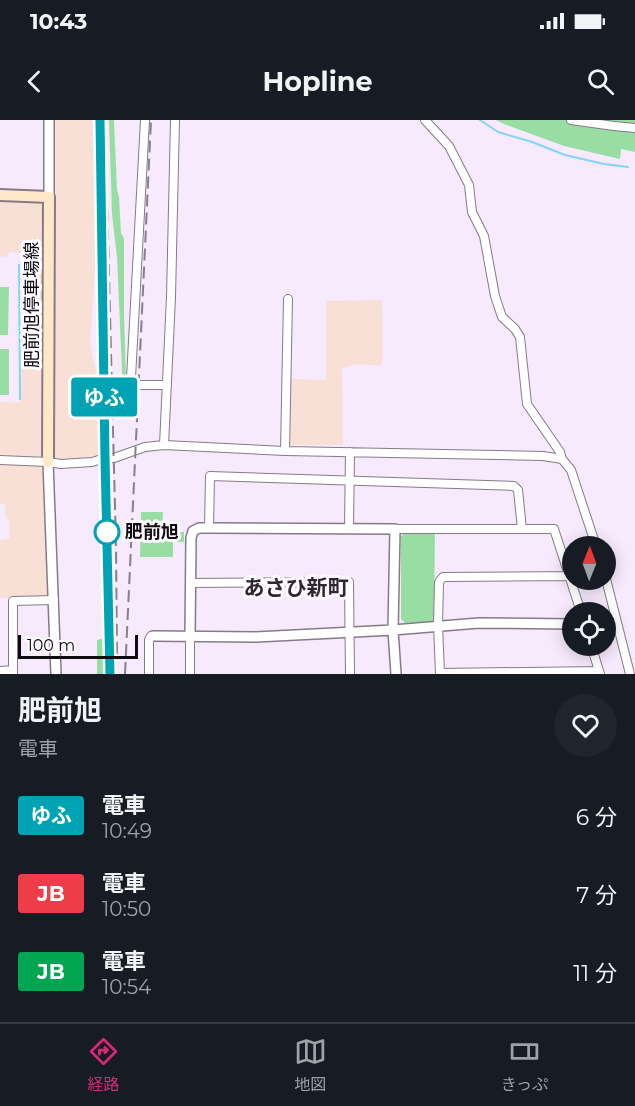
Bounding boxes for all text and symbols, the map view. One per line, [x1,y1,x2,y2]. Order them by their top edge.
text: 10:43 [30,8,87,35]
icon: back [18,65,51,98]
text: Hopline [262,65,373,98]
icon: search [584,65,617,98]
street label: 肥前旭停車場線 [21,242,43,368]
line badge: ゆふ [77,378,131,416]
text: ゆふ [83,385,125,410]
marker: 肥前旭 [94,519,120,545]
place label: 肥前旭 [125,521,179,543]
north arrow [562,536,616,590]
map controls [562,536,616,656]
district label: あさひ新町 [244,575,349,600]
button: locate [562,602,616,656]
scale bar [18,632,138,660]
text: 100 m [27,636,75,655]
text: 肥前旭 [18,693,102,727]
button: heart [554,694,617,757]
text: 電車 [18,737,58,761]
text: 電車 [102,792,146,819]
text: ゆふ [30,803,72,828]
text: 6 分 [576,804,617,831]
text: 10:49 [102,819,152,843]
text: 電車 [102,870,146,897]
text: JB [37,881,65,906]
text: 7 分 [576,882,617,909]
text: 10:50 [102,897,151,921]
text: 電車 [102,948,146,975]
text: JB [37,959,65,984]
text: 11 分 [573,960,617,987]
text: 10:54 [102,975,151,999]
tab: 経路 [87,1035,120,1095]
tab: 地図 [294,1035,327,1095]
tab: きっぷ [501,1035,548,1095]

